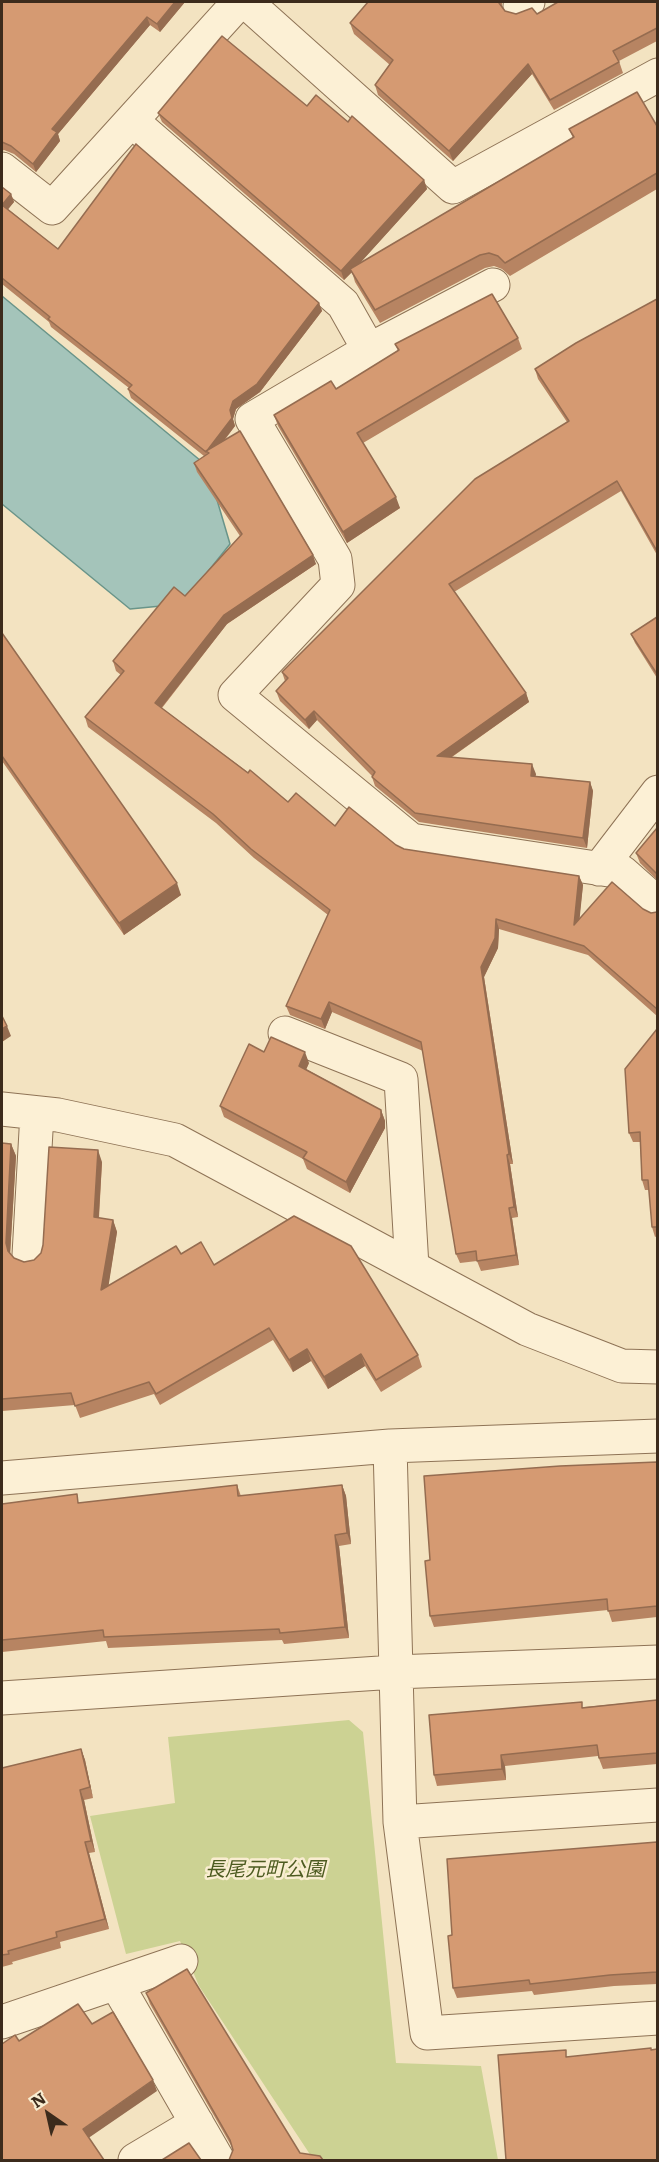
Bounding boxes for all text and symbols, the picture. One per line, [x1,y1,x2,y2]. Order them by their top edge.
park label: 長尾元町公園 [205,1858,325,1882]
north arrow [18,2084,78,2144]
text: N [26,2085,50,2113]

